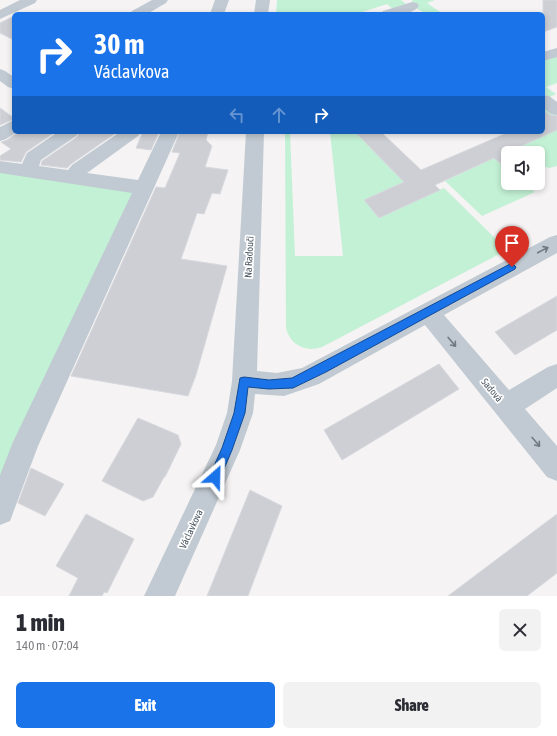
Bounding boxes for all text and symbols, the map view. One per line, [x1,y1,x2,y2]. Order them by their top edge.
icon: right [28,28,80,80]
text: 30 m [94,28,144,60]
text: Václavkova [94,61,169,82]
icon: left [226,104,248,126]
icon: ahead [268,104,290,126]
icon: right [310,104,332,126]
map controls [501,146,545,190]
button: sound [501,146,545,190]
pin [495,226,529,267]
icon: arrive [501,232,523,254]
street label: Na Radouči [242,236,256,278]
one-way arrow [537,246,549,253]
one-way arrow [448,337,457,347]
street label: Sadová [479,376,505,404]
one-way arrow [531,437,540,447]
position arrow [194,456,236,498]
street label: Václavkova [177,507,205,550]
text: 1 min [16,609,65,636]
button: close [499,609,541,651]
text: 140 m · 07:04 [16,638,79,653]
button: Exit [16,682,275,728]
button: Share [283,682,541,728]

